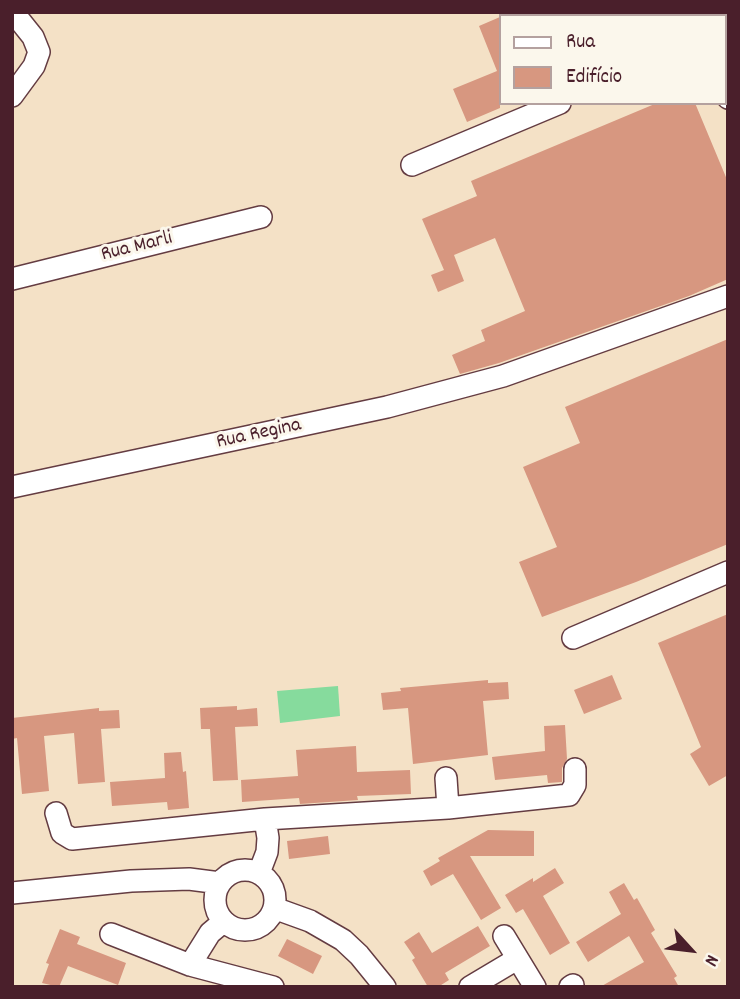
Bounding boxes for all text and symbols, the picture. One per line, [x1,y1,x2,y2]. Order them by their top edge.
legend [498,14,726,105]
text: Rua [566,28,595,58]
text: Edifício [566,63,622,93]
street label: Rua Marli [99,227,175,269]
street label: Rua Regina [214,414,304,456]
north arrow [656,915,726,985]
text: N [696,949,724,970]

